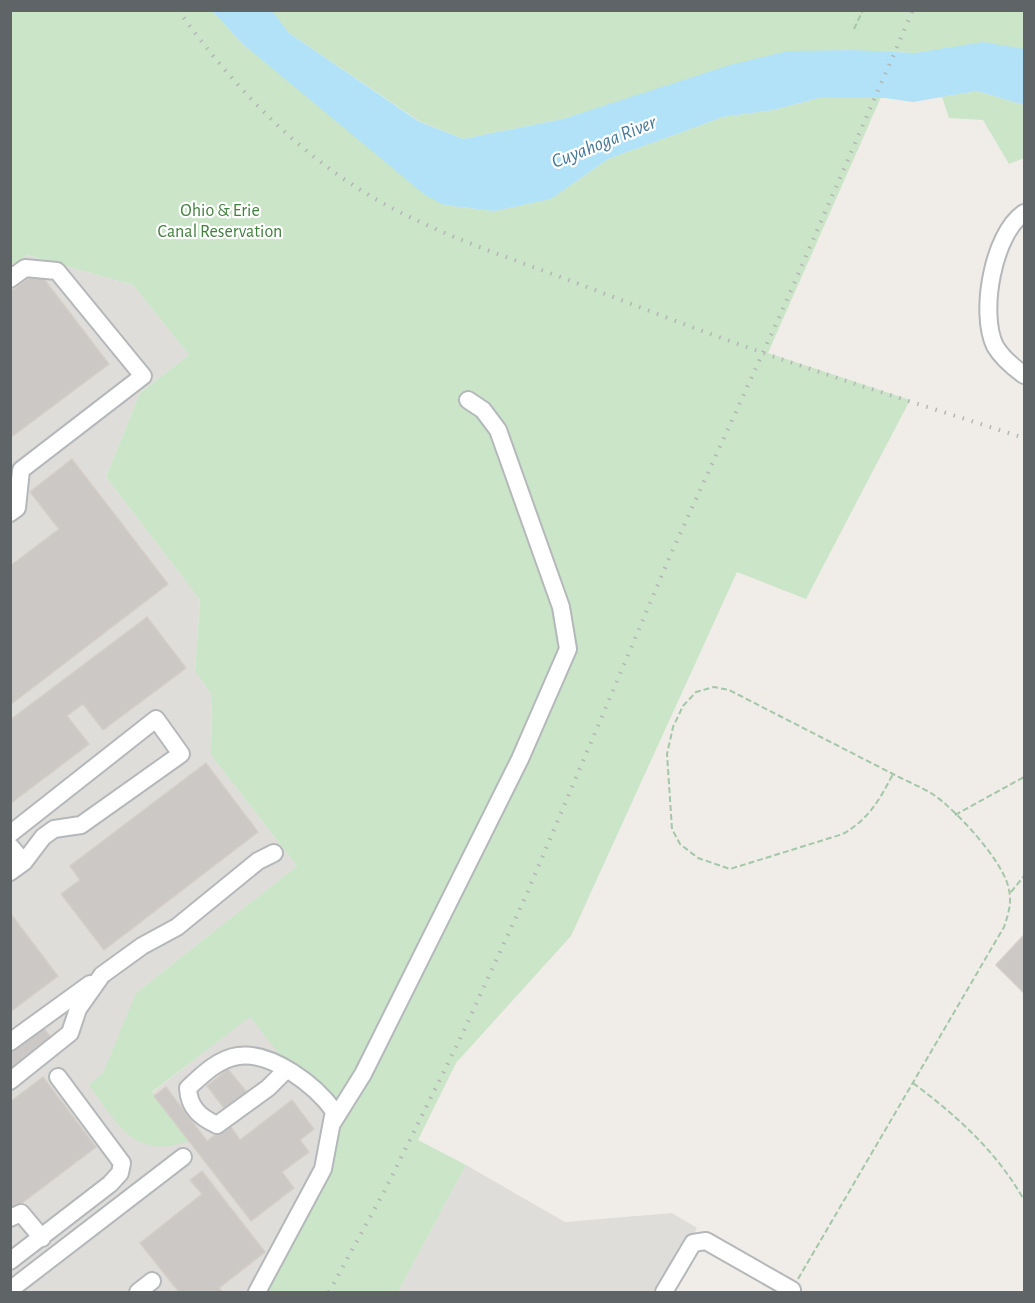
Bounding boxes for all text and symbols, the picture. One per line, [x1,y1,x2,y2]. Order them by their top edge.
water label: Cuyahoga River [549,112,660,172]
park label: Ohio & Erie Canal Reservation [158,202,282,241]

